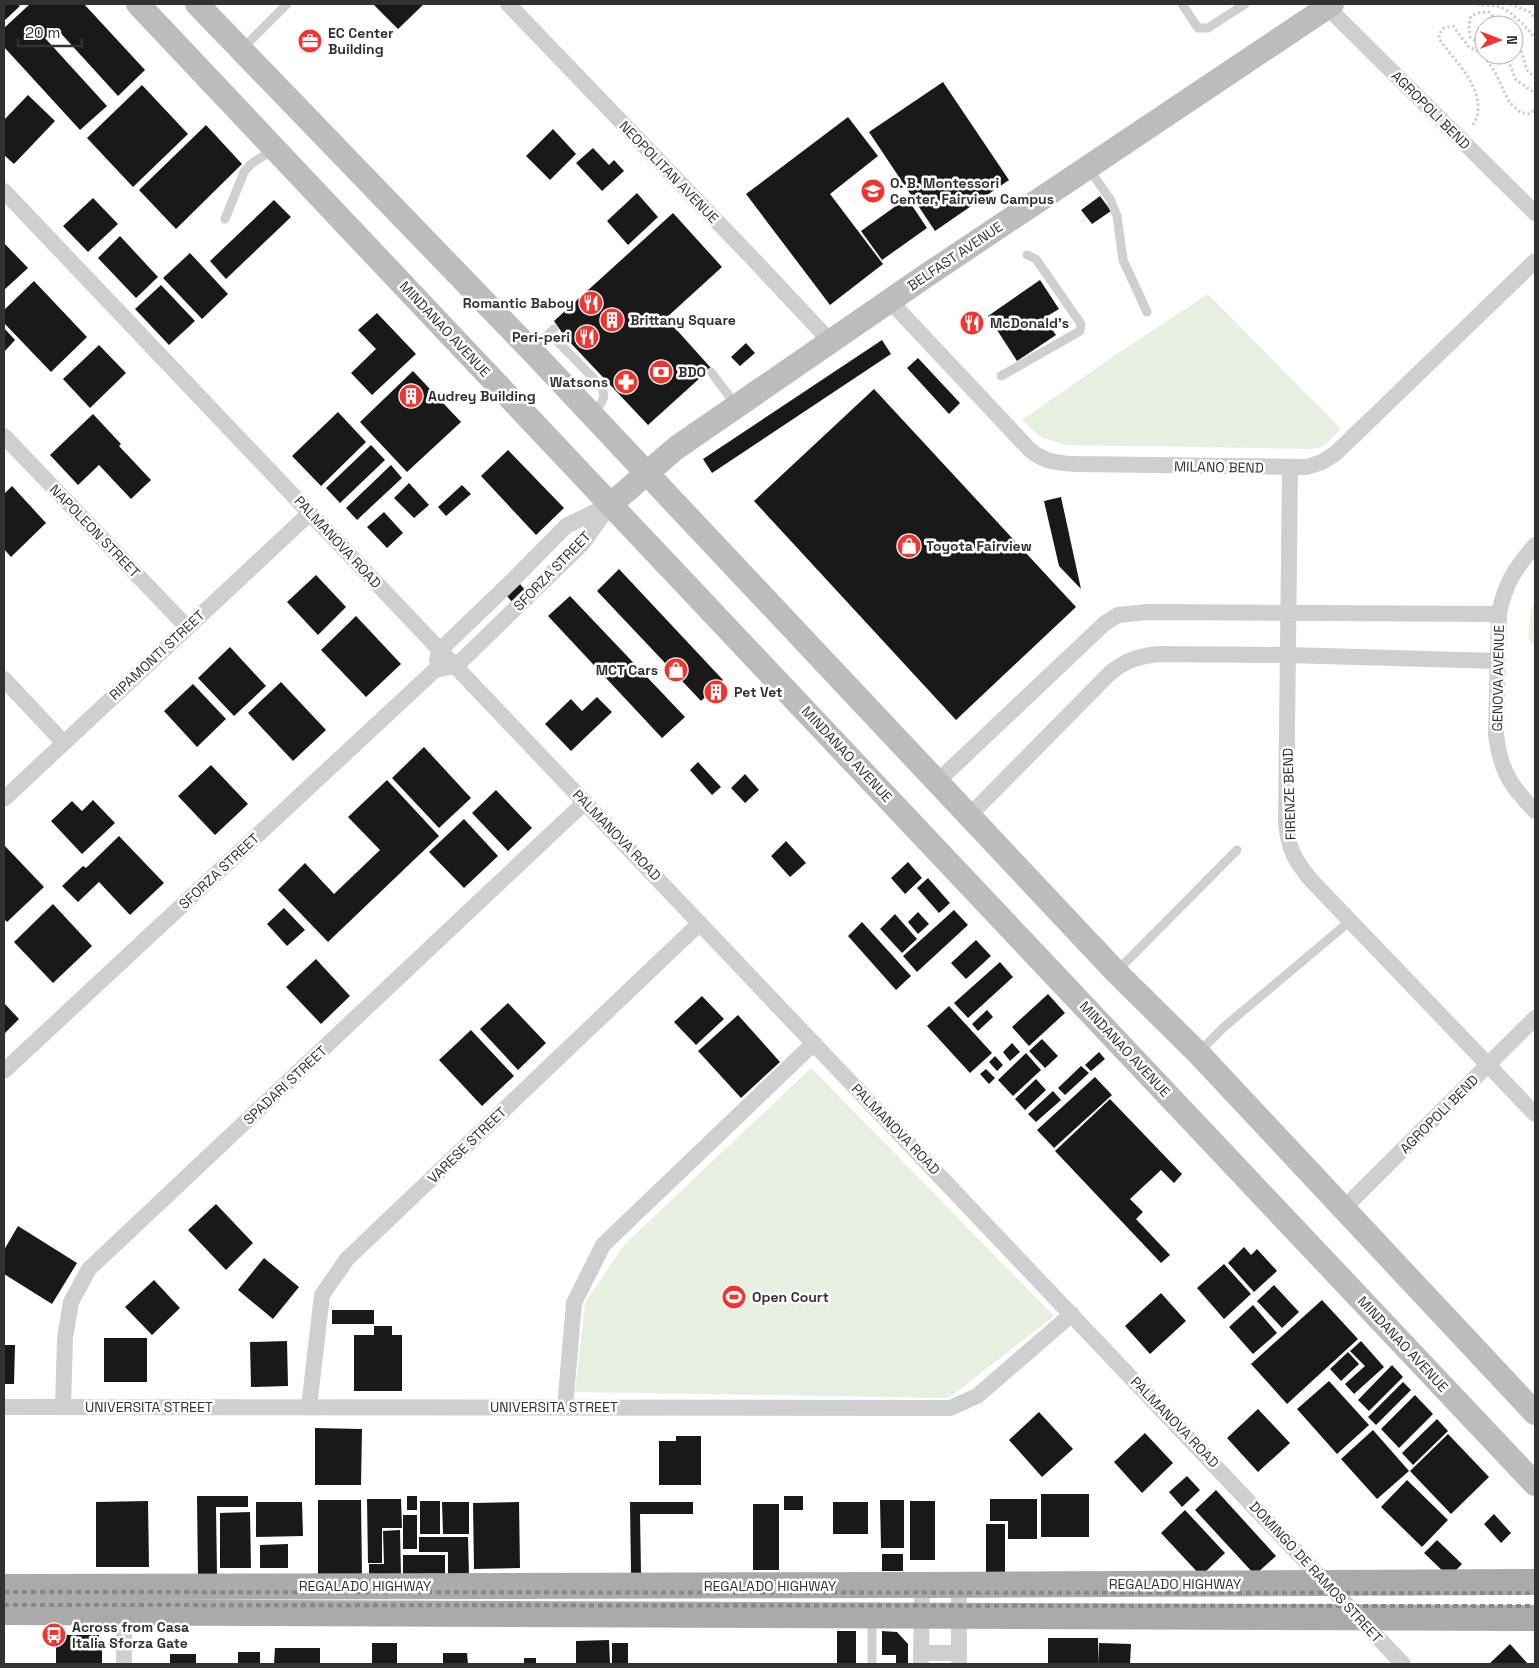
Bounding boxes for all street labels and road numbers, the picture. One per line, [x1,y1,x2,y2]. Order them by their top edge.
street label: AGROPOLI BEND [1388,67,1474,153]
street label: NEOPOLITAN AVENUE [616,117,723,227]
street label: BELFAST AVENUE [904,217,1006,295]
street label: MINDANAO AVENUE [396,277,494,381]
street label: MILANO BEND [1174,457,1264,477]
street label: NAPOLEON STREET [46,481,144,581]
street label: PALMANOVA ROAD [291,492,385,592]
street label: SFORZA STREET [509,527,595,615]
street label: RIPAMONTI STREET [106,606,208,704]
street label: GENOVA AVENUE [1488,624,1508,731]
street label: MINDANAO AVENUE [798,702,896,806]
street label: FIRENZE BEND [1278,748,1300,840]
street label: PALMANOVA ROAD [569,786,665,884]
street label: SFORZA STREET [175,829,263,913]
street label: MINDANAO AVENUE [1076,997,1174,1101]
street label: SPADARI STREET [239,1042,331,1128]
street label: AGROPOLI BEND [1396,1071,1482,1157]
street label: PALMANOVA ROAD [848,1080,944,1178]
street label: VARESE STREET [424,1103,510,1187]
street label: MINDANAO AVENUE [1354,1292,1452,1396]
street label: PALMANOVA ROAD [1127,1373,1223,1471]
street label: UNIVERSITA STREET [85,1398,213,1416]
street label: UNIVERSITA STREET [490,1398,618,1416]
street label: DOMINGO DE RAMOS STREET [1246,1497,1386,1647]
street label: REGALADO HIGHWAY [1109,1575,1242,1593]
street label: REGALADO HIGHWAY [299,1577,432,1595]
street label: REGALADO HIGHWAY [704,1577,837,1595]

